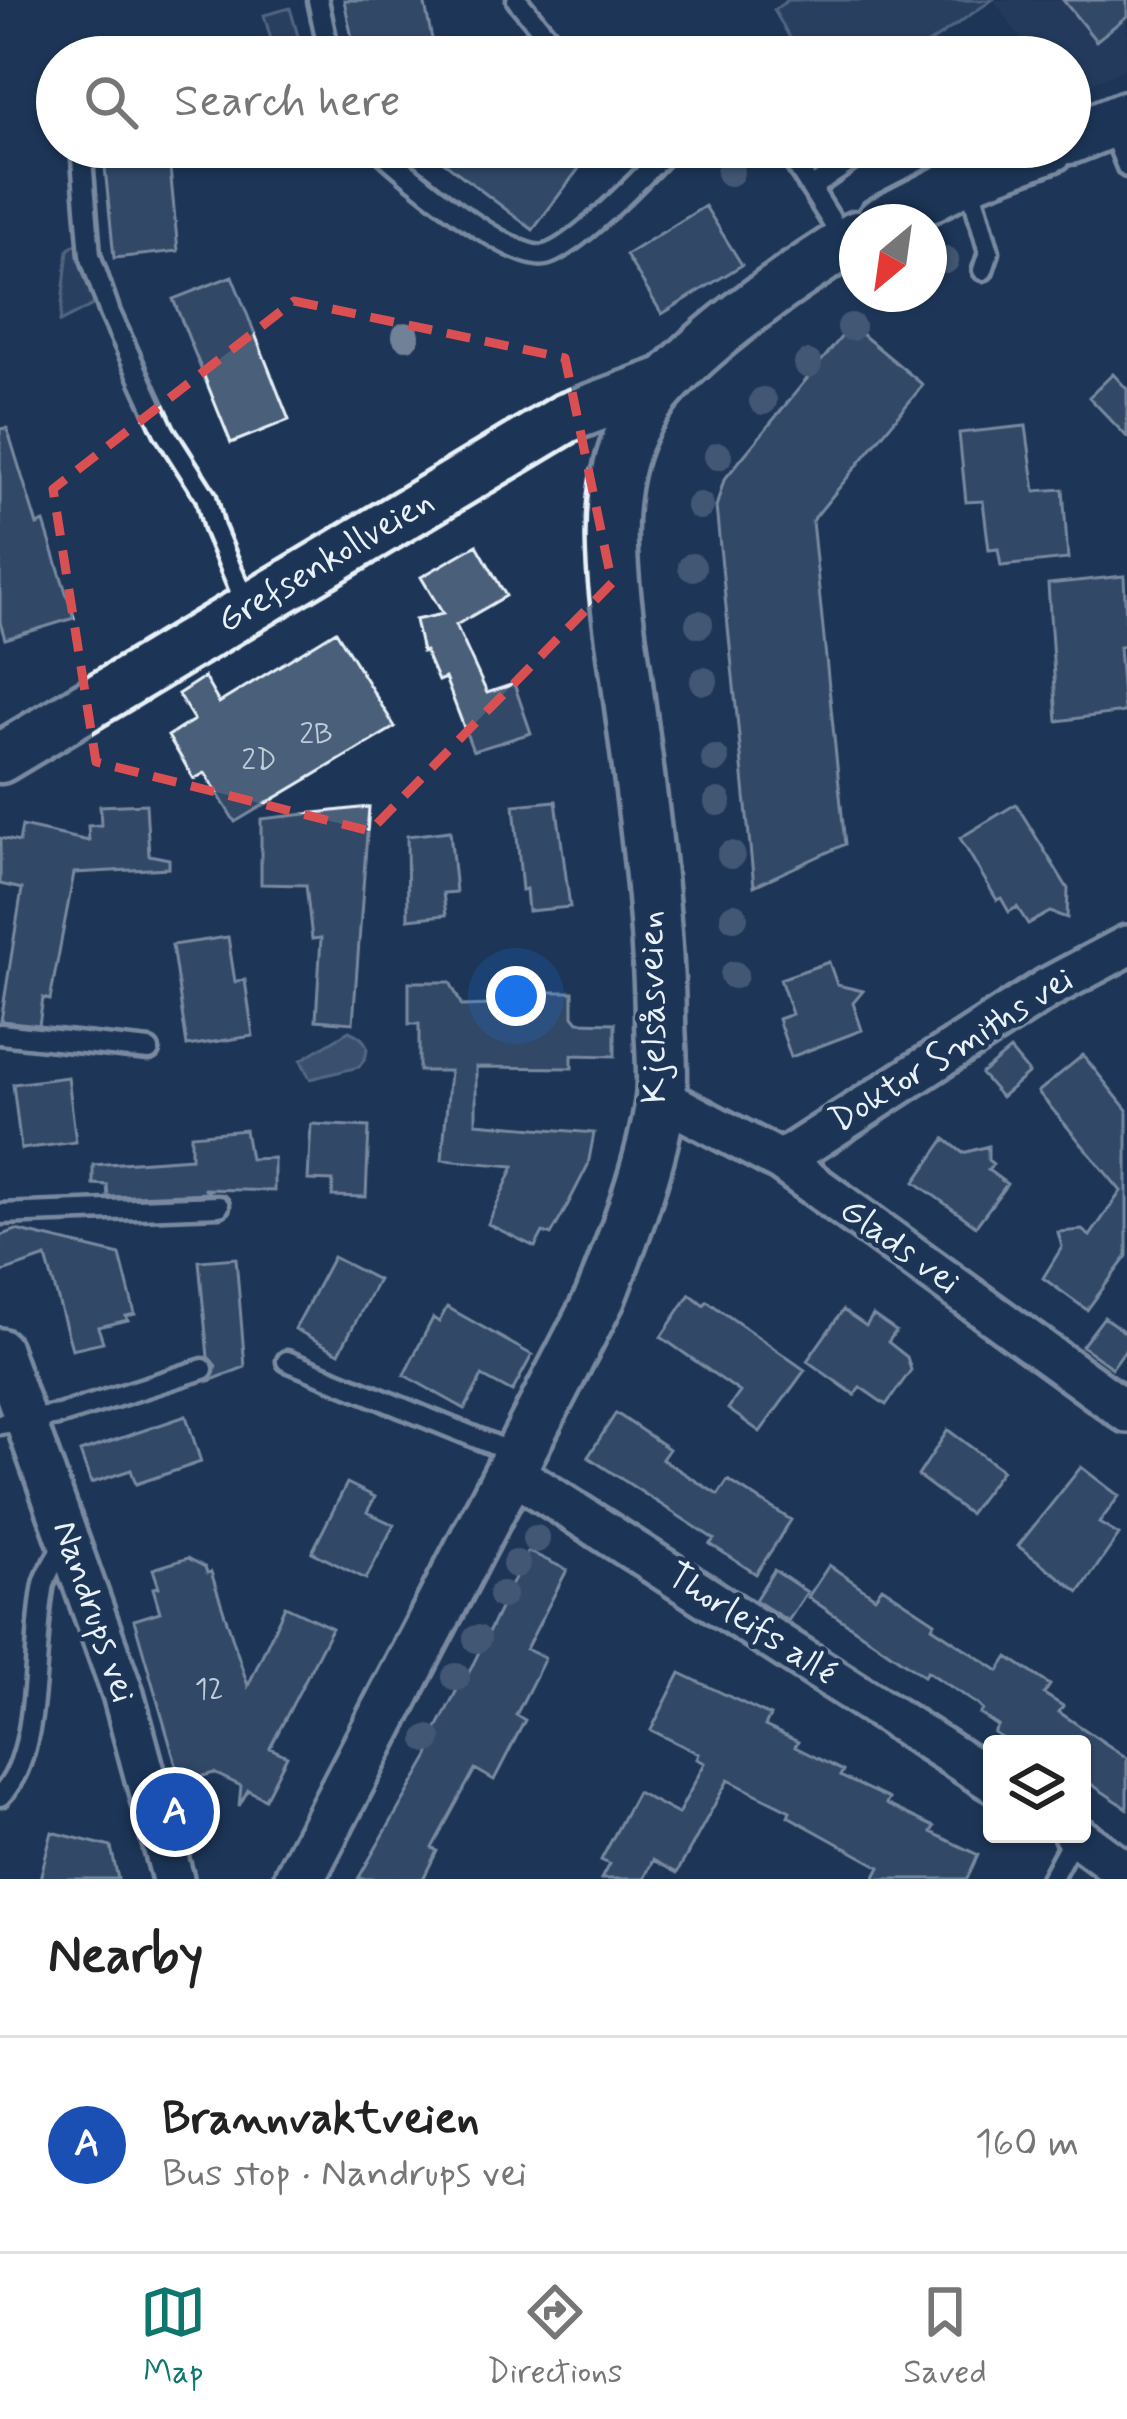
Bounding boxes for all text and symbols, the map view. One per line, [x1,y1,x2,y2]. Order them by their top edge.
search box [36,36,1091,168]
icon: search [78,69,144,135]
text: Search here [174,73,401,132]
north arrow [839,204,947,312]
street label: Grefsenkollveien [209,479,443,645]
house number: 2B [299,715,333,754]
house number: 2D [241,741,277,780]
street label: Kjelsåsveien [629,910,679,1104]
street label: Doktor Smiths vei [821,957,1083,1145]
your location [486,966,546,1026]
street label: Glads vei [829,1187,969,1307]
street label: Nandrups vei [40,1515,146,1709]
street label: Thorleifs allé [657,1553,845,1697]
house number: 12 [194,1670,224,1709]
map controls [983,1735,1091,1843]
button: layers [983,1735,1091,1843]
pin: A [136,1767,214,1857]
text: Nearby [48,1924,203,1990]
text: Brannvaktveien [162,2090,479,2149]
text: A [74,2119,100,2170]
text: 160 m [975,2119,1079,2170]
text: Bus stop · Nandrups vei [162,2149,527,2200]
tab: Map [140,2279,206,2395]
tab: Directions [487,2279,623,2395]
tab: Saved [903,2279,987,2395]

